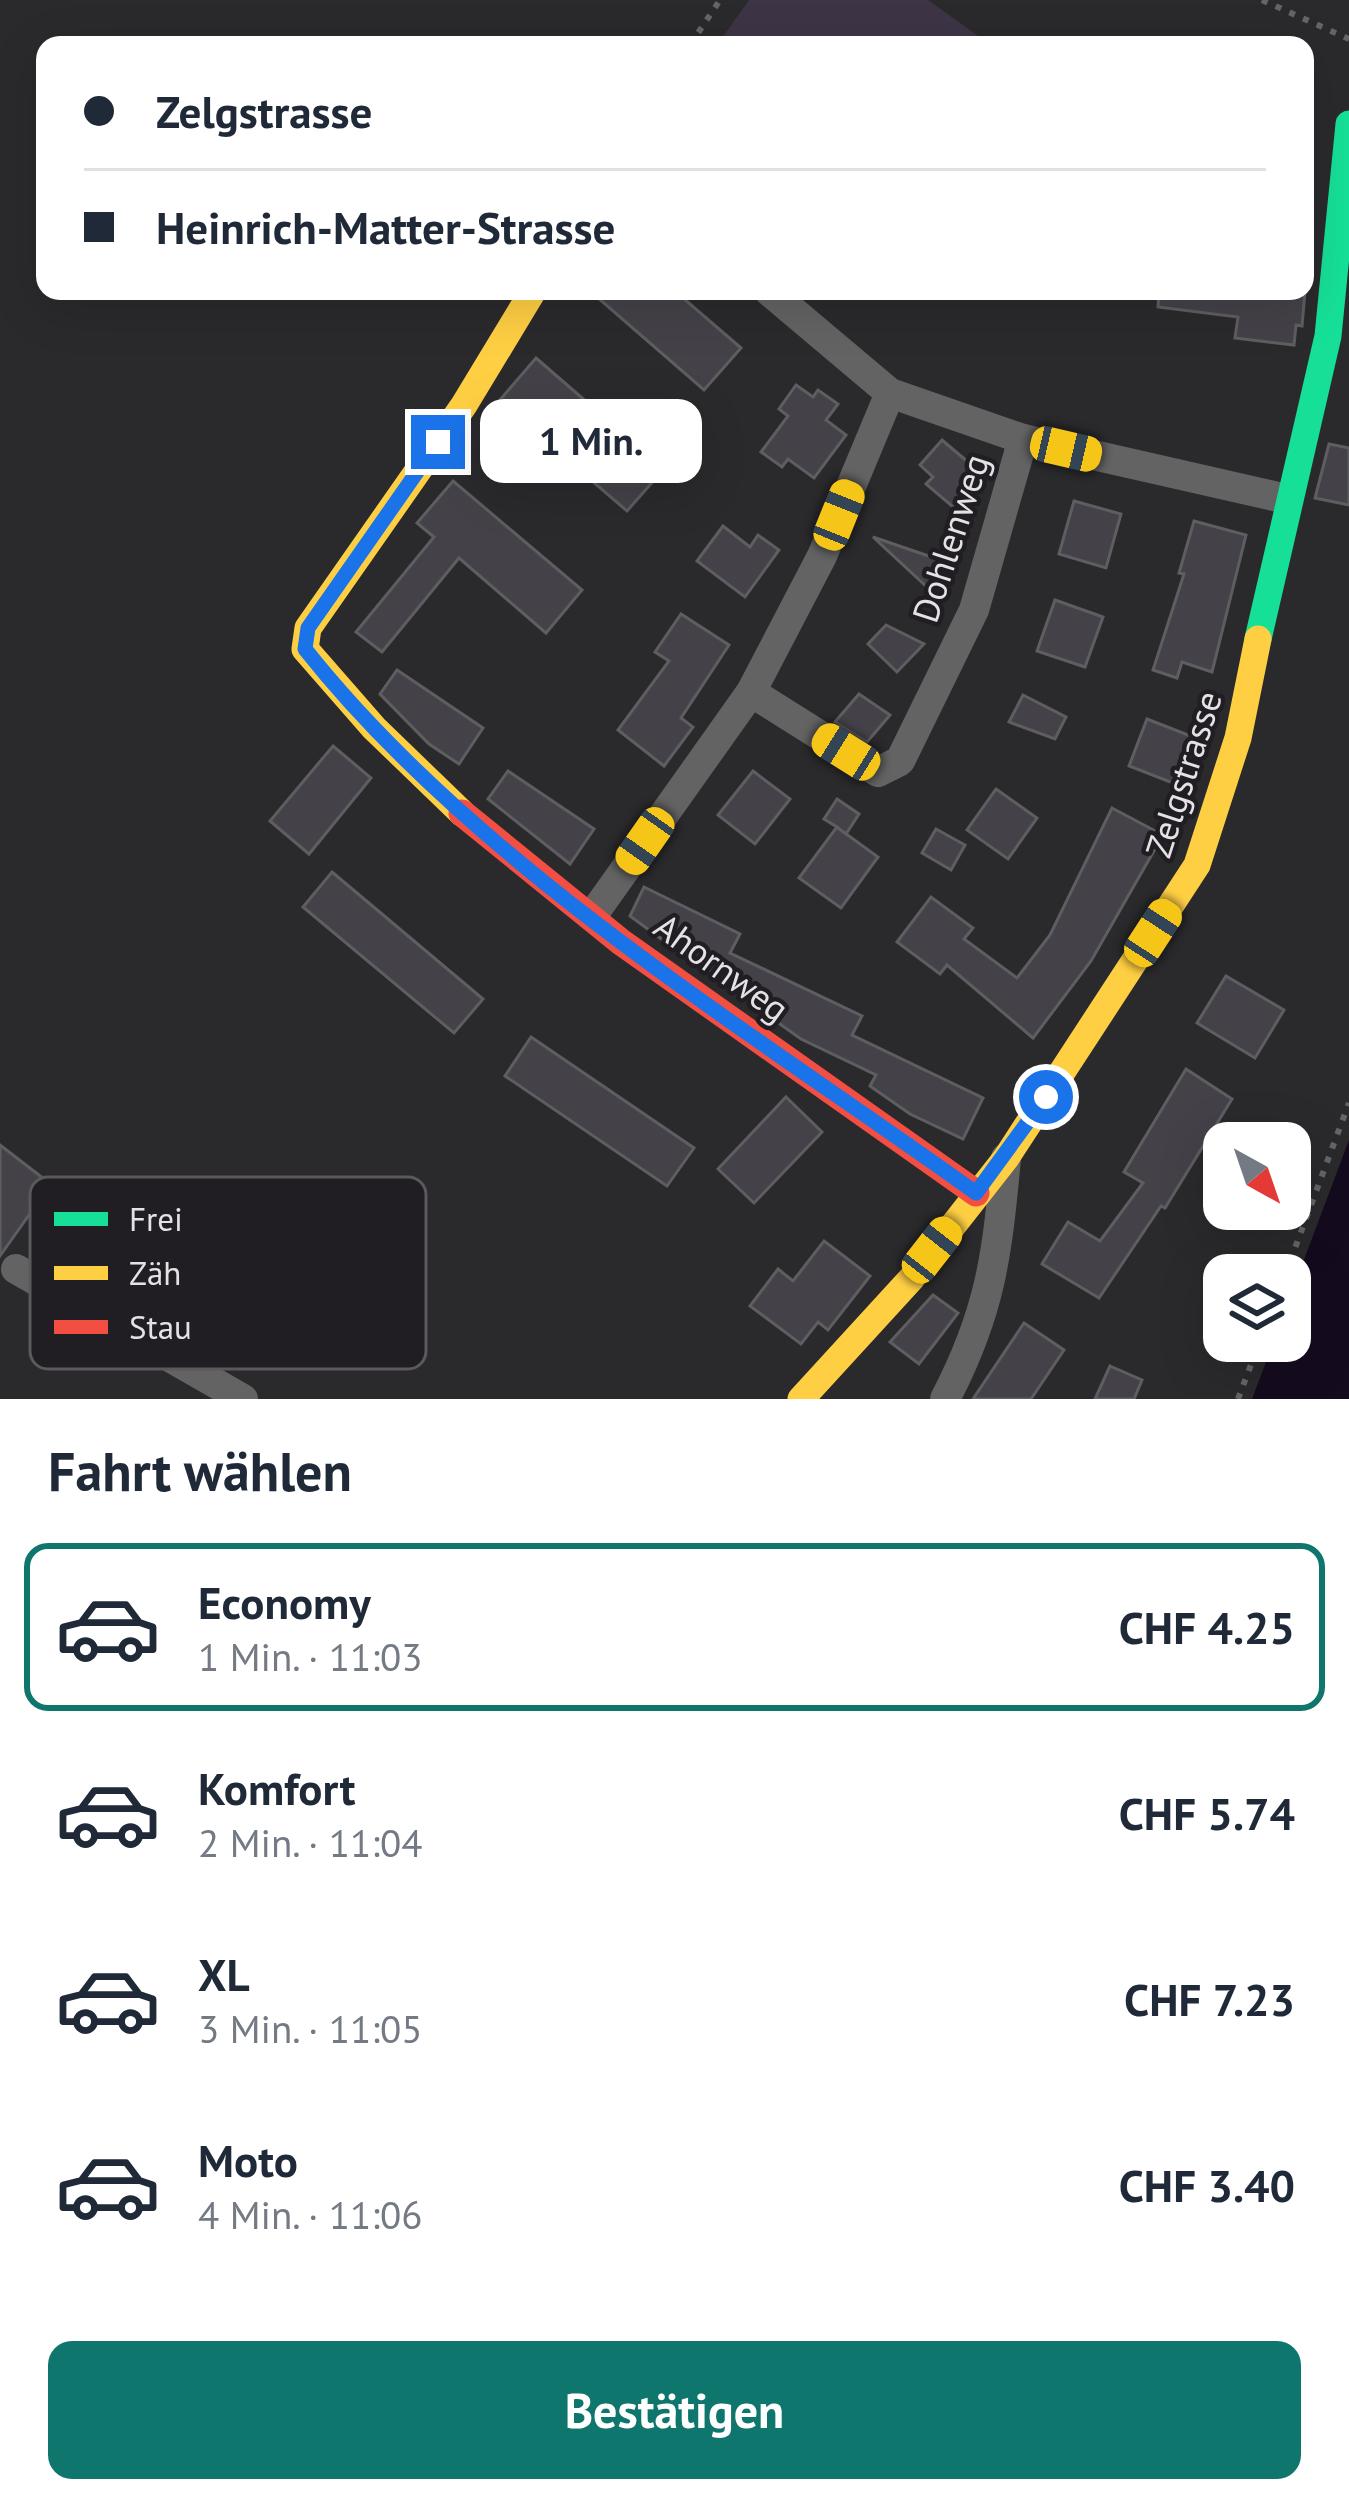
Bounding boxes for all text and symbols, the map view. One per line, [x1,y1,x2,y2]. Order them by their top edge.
text: Zelgstrasse [156,82,372,140]
text: Heinrich-Matter-Strasse [156,198,615,256]
callout: 1 Min. [480,400,702,484]
route end [411,415,465,469]
text: 1 Min. [539,415,643,466]
car [1027,423,1105,475]
street label: Dohlenweg [901,448,999,628]
car [809,475,869,555]
street label: Zelgstrasse [1134,685,1232,863]
car [806,718,886,786]
car [610,801,680,881]
car [1118,893,1188,973]
street label: Ahornweg [645,902,799,1032]
route start [1019,1070,1073,1124]
north arrow [1203,1122,1311,1230]
map controls [1203,1122,1311,1362]
legend [30,1177,426,1369]
text: Frei [129,1197,183,1240]
car [896,1211,968,1289]
text: Zäh [129,1251,181,1294]
button: layers [1203,1254,1311,1362]
text: Stau [129,1305,192,1348]
text: Fahrt wählen [48,1436,352,1506]
icon: car [54,1573,162,1681]
text: Economy [198,1573,371,1631]
text: CHF 4.25 [1119,1598,1295,1656]
text: 1 Min. · 11:03 [198,1631,422,1682]
icon: car [54,1759,162,1867]
text: Komfort [198,1759,355,1817]
text: CHF 5.74 [1119,1784,1295,1842]
text: 2 Min. · 11:04 [198,1817,422,1868]
icon: car [54,1945,162,2053]
text: XL [198,1945,250,2003]
text: CHF 7.23 [1124,1970,1295,2028]
text: 3 Min. · 11:05 [198,2003,422,2054]
icon: car [54,2131,162,2239]
text: Moto [198,2131,298,2189]
text: CHF 3.40 [1119,2156,1295,2214]
text: 4 Min. · 11:06 [198,2189,422,2240]
button: Bestätigen [48,2341,1301,2479]

